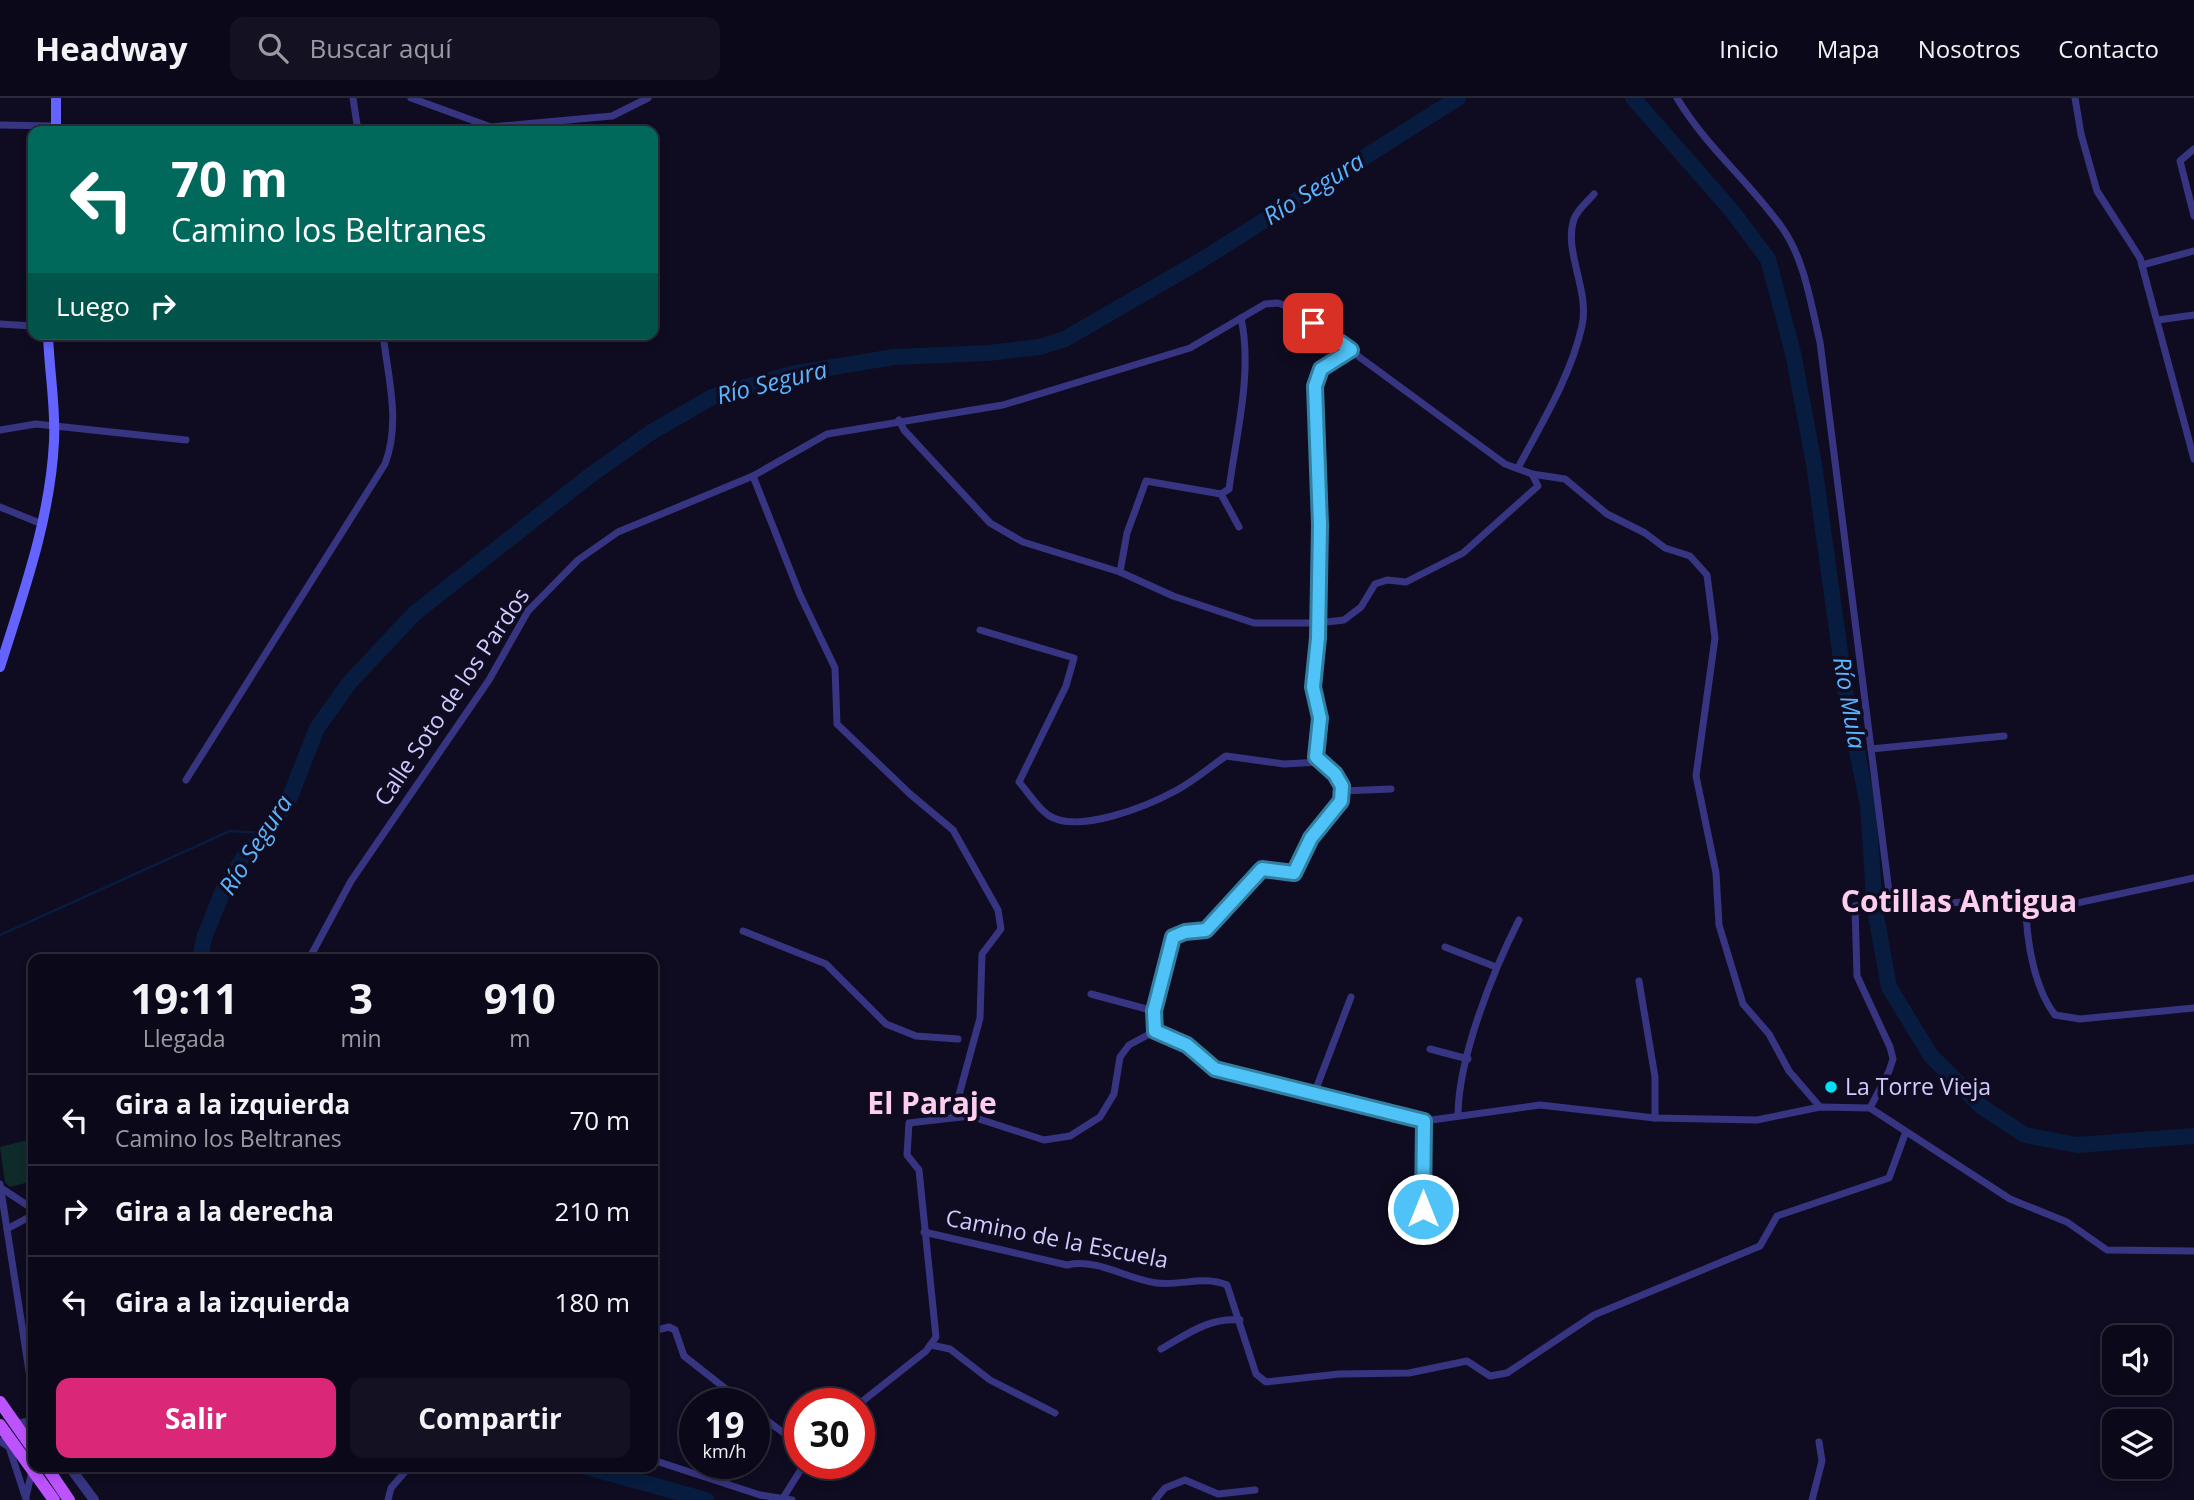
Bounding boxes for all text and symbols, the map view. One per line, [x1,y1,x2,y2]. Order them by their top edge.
search box [230,17,720,80]
text: Headway [35,26,188,71]
icon: search [254,29,292,67]
text: Buscar aquí [310,30,452,66]
text: Inicio [1719,32,1779,65]
text: Mapa [1817,32,1880,65]
text: Nosotros [1918,32,2020,65]
text: Contacto [2058,32,2159,65]
water label: Río Segura [1257,144,1370,232]
text: 70 m [171,145,288,211]
icon: left [56,154,147,245]
text: Camino los Beltranes [171,208,487,251]
icon: right [144,287,182,325]
text: Luego [56,288,130,324]
pin [1283,293,1343,353]
icon: arrive [1294,304,1332,342]
water label: Río Segura [713,352,831,411]
street label: Calle Soto de los Pardos [366,581,536,812]
water label: Río Mula [1826,654,1875,752]
water label: Río Segura [210,787,300,901]
district label: Cotillas Antigua [1841,880,2077,921]
text: 19:11 [130,969,238,1026]
text: 3 [349,969,373,1026]
text: 910 [484,969,556,1026]
text: Llegada [143,1022,226,1054]
text: min [340,1022,382,1054]
text: m [509,1022,530,1054]
place label: La Torre Vieja [1845,1070,1991,1102]
marker: La Torre Vieja [1823,1079,1839,1095]
district label: El Paraje [867,1082,997,1123]
text: Gira a la izquierda [115,1086,350,1122]
icon: left [56,1101,94,1139]
text: 70 m [569,1102,630,1138]
text: Camino los Beltranes [115,1122,342,1154]
position arrow [1386,1172,1460,1246]
icon: right [56,1192,94,1230]
text: Gira a la derecha [115,1193,334,1229]
text: 210 m [555,1193,630,1229]
street label: Camino de la Escuela [943,1201,1171,1275]
icon: left [56,1283,94,1321]
text: Gira a la izquierda [115,1284,350,1320]
text: 180 m [555,1284,630,1320]
map controls [2102,1325,2172,1479]
button: sound [2102,1325,2172,1395]
button: Salir [56,1378,336,1458]
button: Compartir [350,1378,630,1458]
speed limit sign: 30 [784,1388,875,1479]
text: 19 [704,1401,745,1448]
button: layers [2102,1409,2172,1479]
text: km/h [703,1439,746,1463]

